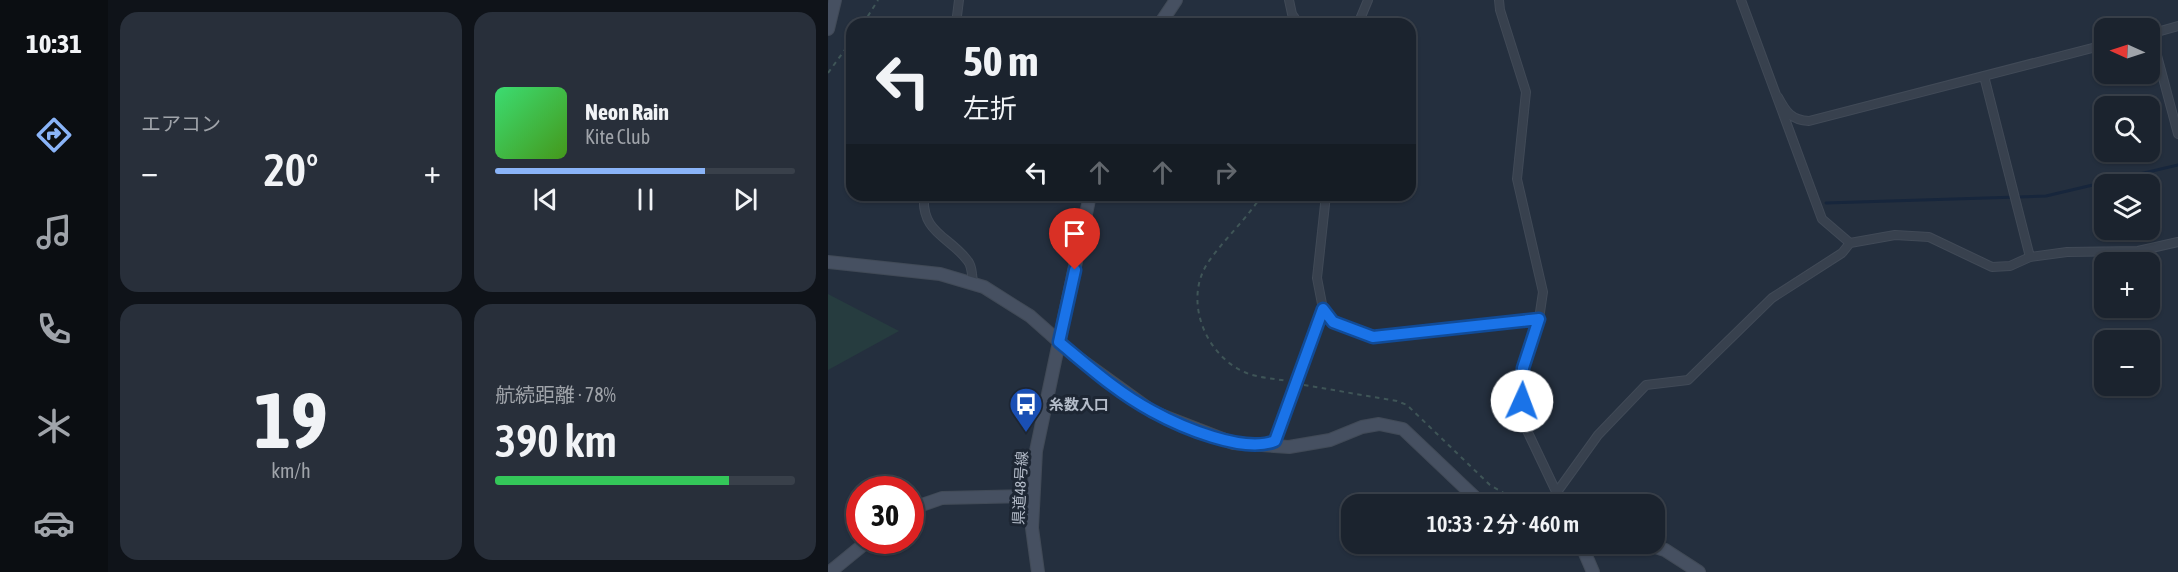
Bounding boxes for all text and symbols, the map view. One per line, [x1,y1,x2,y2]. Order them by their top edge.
north arrow [2094,18,2160,84]
map controls [2094,18,2160,396]
text: 10:31 [26,28,82,59]
text: 50 m [963,37,1038,85]
icon: left [864,42,942,120]
text: 左折 [963,93,1017,124]
button: search [2094,96,2160,162]
text: Neon Rain [585,99,669,125]
text: エアコン [141,112,221,135]
icon: directions [33,114,75,156]
text: Kite Club [585,125,650,148]
text: 20° [264,144,318,196]
text: − [141,152,158,190]
text: + [424,152,441,190]
icon: left [1020,156,1053,189]
icon: ahead [1083,156,1116,189]
icon: ahead [1146,156,1179,189]
icon: right [1209,156,1242,189]
button: layers [2094,174,2160,240]
icon: previous [529,183,562,216]
icon: pause [629,183,662,216]
icon: next [729,183,762,216]
pin [1049,208,1100,270]
icon: music [33,211,75,253]
icon: arrive [1058,217,1091,250]
button: + [2094,252,2160,318]
icon: phone [33,308,75,350]
button: − [2094,330,2160,396]
position arrow [1490,369,1554,433]
text: 19 [254,375,328,465]
text: 航続距離 · 78% [495,383,616,406]
bus stop icon: 糸数入口 [1008,386,1044,433]
place label: 糸数入口 [1049,396,1109,413]
icon: climate [33,405,75,447]
text: 390 km [495,415,617,467]
street label: 県道48号線 [1010,451,1030,525]
text: km/h [271,459,311,482]
speed limit sign: 30 [846,476,924,554]
icon: car [33,502,75,544]
text: 10:33 · 2 分 · 460 m [1427,511,1579,537]

